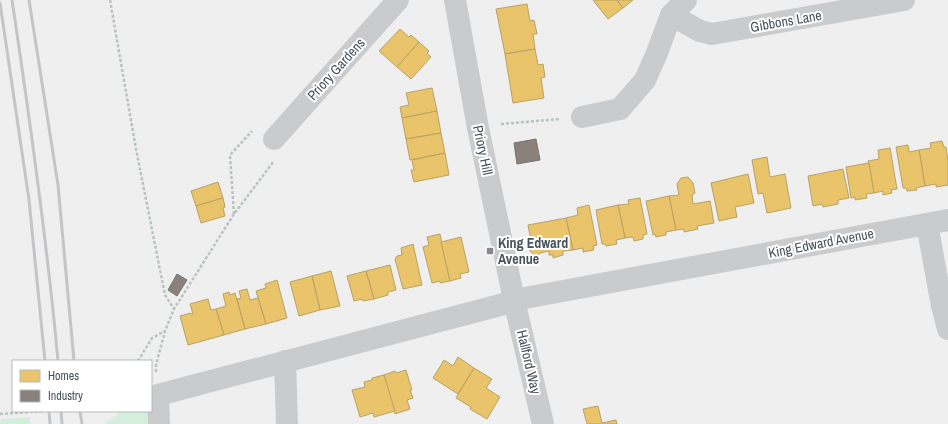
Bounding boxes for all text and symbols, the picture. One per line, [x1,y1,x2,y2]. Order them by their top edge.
street label: Gibbons Lane [749,6,823,36]
street label: Priory Gardens [303,34,369,104]
street label: Priory Hill [469,123,497,177]
street label: King Edward Avenue [767,224,875,262]
place label: King Edward Avenue [498,234,568,268]
marker: King Edward Avenue [485,246,495,256]
street label: Hallford Way [513,328,545,396]
legend [12,360,152,412]
text: Homes [48,368,79,384]
text: Industry [48,388,83,404]

